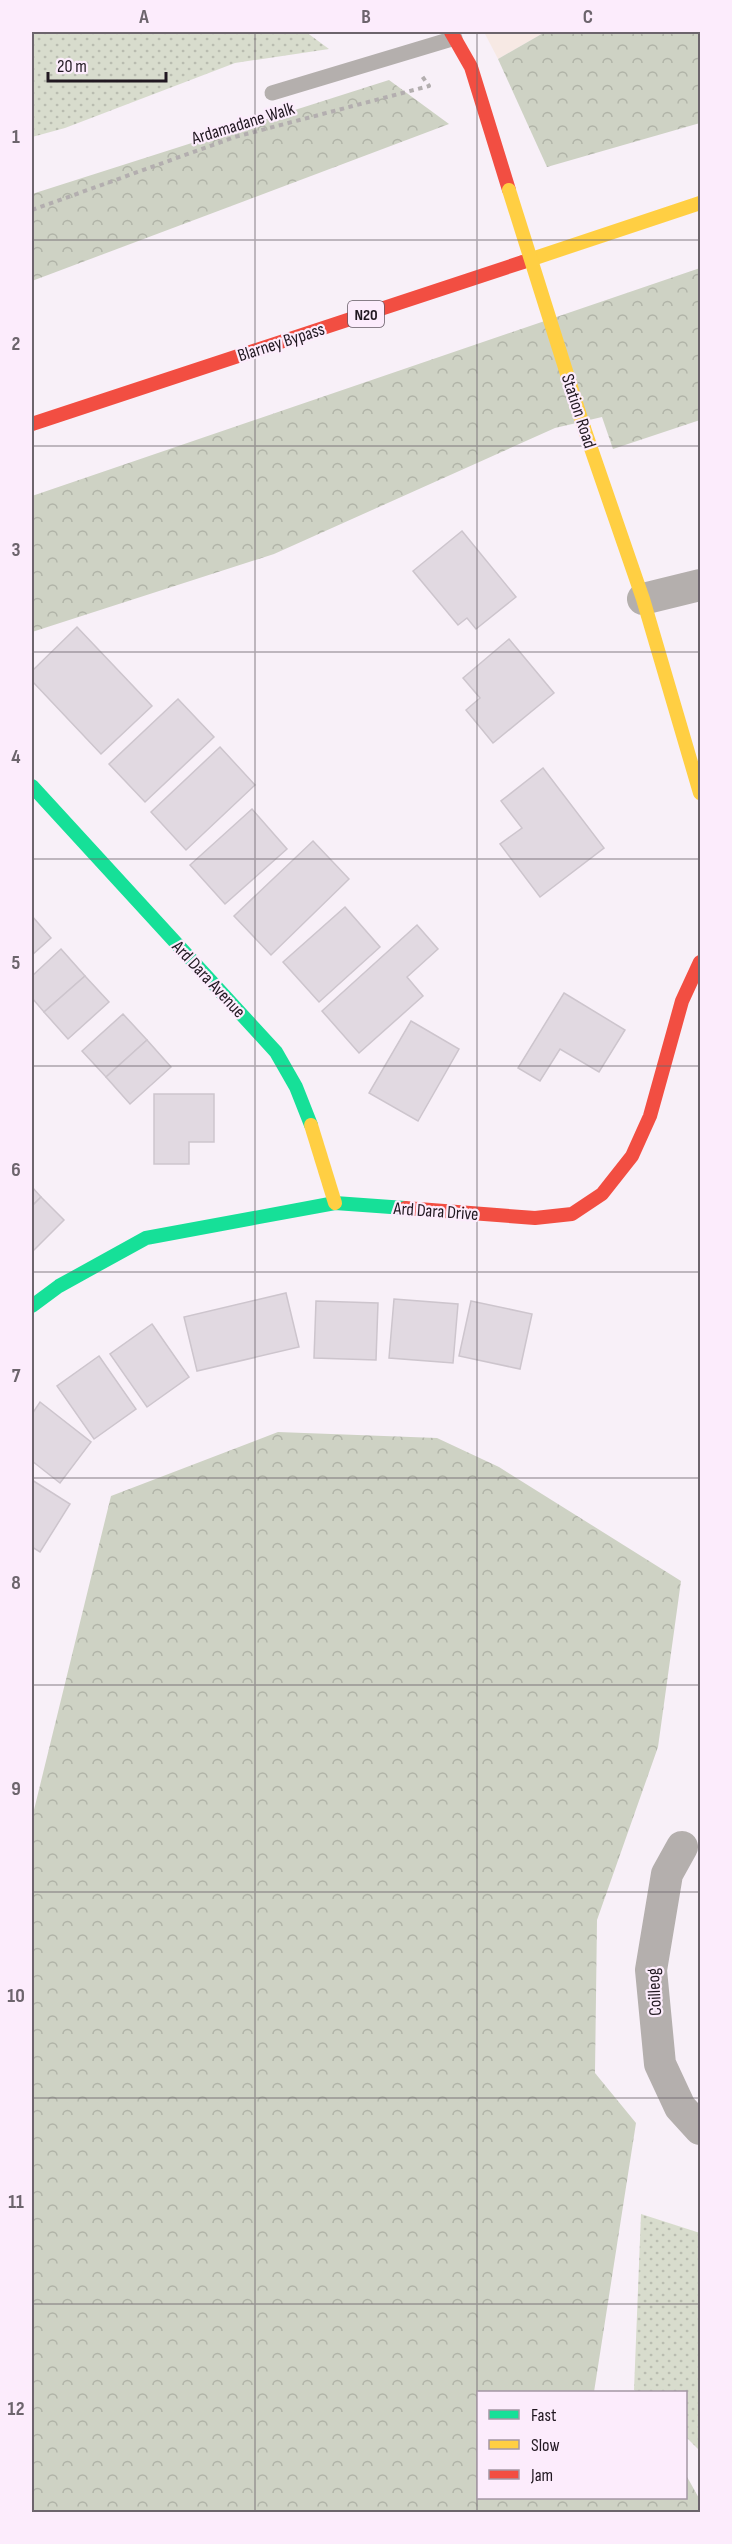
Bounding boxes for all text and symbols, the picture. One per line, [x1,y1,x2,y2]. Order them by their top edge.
text: A [138,5,149,29]
text: B [361,5,371,29]
text: C [583,5,593,29]
scale bar [48,45,166,83]
text: 20 m [57,56,87,77]
street label: Ardamadane Walk [188,98,297,149]
text: 1 [12,125,20,149]
road number: N20 [348,301,384,327]
street label: Blarney Bypass [235,319,327,366]
text: 2 [12,332,20,356]
street label: Station Road [557,371,600,451]
text: 3 [12,538,21,562]
text: 4 [11,745,21,769]
street label: Ard Dara Avenue [167,936,250,1022]
text: 5 [12,951,21,975]
text: 6 [11,1158,21,1182]
street label: Ard Dara Drive [392,1198,479,1225]
text: 7 [12,1364,21,1388]
text: 8 [11,1571,21,1595]
text: 9 [11,1777,21,1801]
street label: Coilleog [643,1967,666,2016]
text: 10 [7,1984,25,2008]
text: 11 [8,2190,24,2214]
legend [477,2391,687,2499]
text: 12 [8,2397,24,2421]
text: Fast [531,2405,557,2426]
text: Slow [531,2435,560,2456]
text: Jam [530,2465,553,2486]

